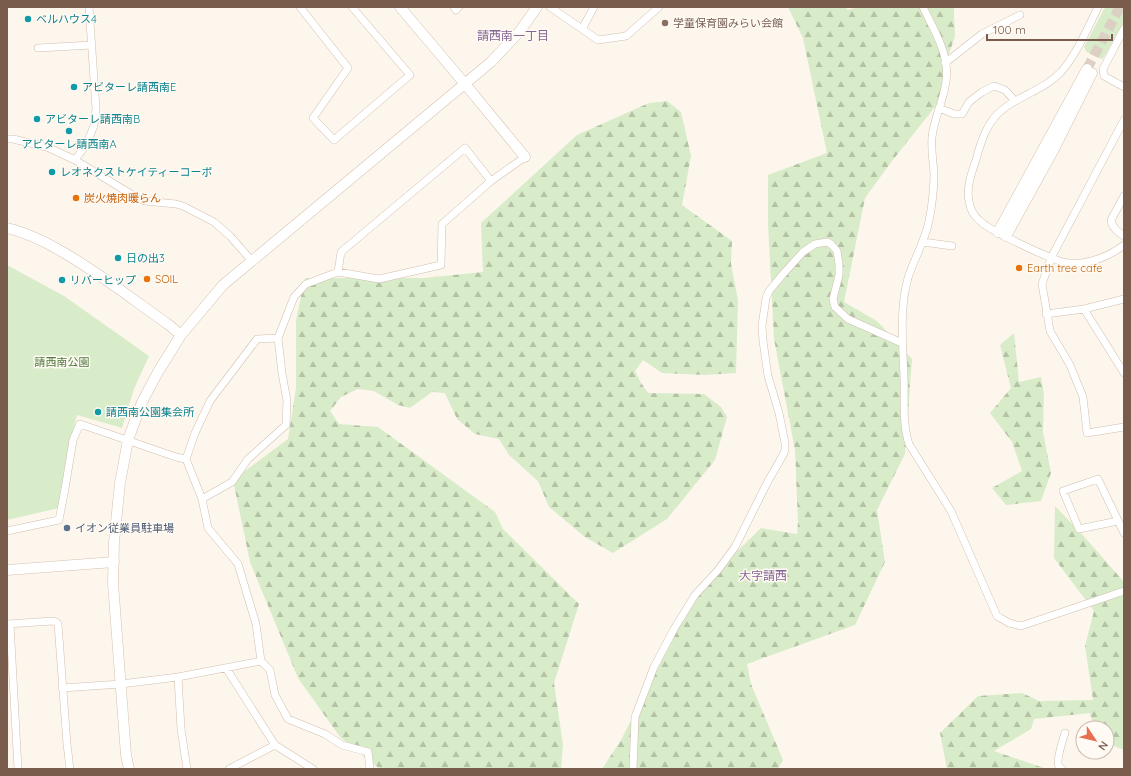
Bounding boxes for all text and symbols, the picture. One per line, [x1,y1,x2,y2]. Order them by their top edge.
place label: ベルハウス4 [36,12,97,26]
marker: ベルハウス4 [23,14,33,24]
place label: 学童保育園みらい会館 [673,16,783,30]
scale bar [987,16,1112,42]
marker: 学童保育園みらい会館 [660,18,670,28]
text: 100 m [993,22,1026,37]
district label: 請西南一丁目 [477,28,549,43]
place label: アビターレ請西南E [82,80,176,94]
marker: アビターレ請西南E [69,82,79,92]
place label: アビターレ請西南B [45,112,140,126]
marker: アビターレ請西南B [32,114,42,124]
marker: アビターレ請西南A [64,126,74,136]
place label: アビターレ請西南A [21,137,117,151]
place label: レオネクストケイティーコーポ [60,165,213,179]
marker: レオネクストケイティーコーポ [47,167,57,177]
place label: 炭火焼肉暖らん [84,191,161,205]
marker: 炭火焼肉暖らん [71,193,81,203]
place label: 日の出3 [126,251,165,265]
marker: 日の出3 [113,253,123,263]
place label: Earth tree cafe [1027,261,1102,275]
marker: Earth tree cafe [1014,263,1024,273]
place label: SOIL [155,272,178,286]
place label: リバーヒップ [70,273,136,287]
marker: SOIL [142,274,152,284]
marker: リバーヒップ [57,275,67,285]
park label: 請西南公園 [35,355,90,369]
place label: 請西南公園集会所 [106,405,195,419]
marker: 請西南公園集会所 [93,407,103,417]
place label: イオン従業員駐車場 [75,521,174,535]
marker: イオン従業員駐車場 [62,523,72,533]
district label: 大字請西 [739,568,787,583]
north arrow [1075,720,1115,760]
text: N [1095,738,1111,753]

